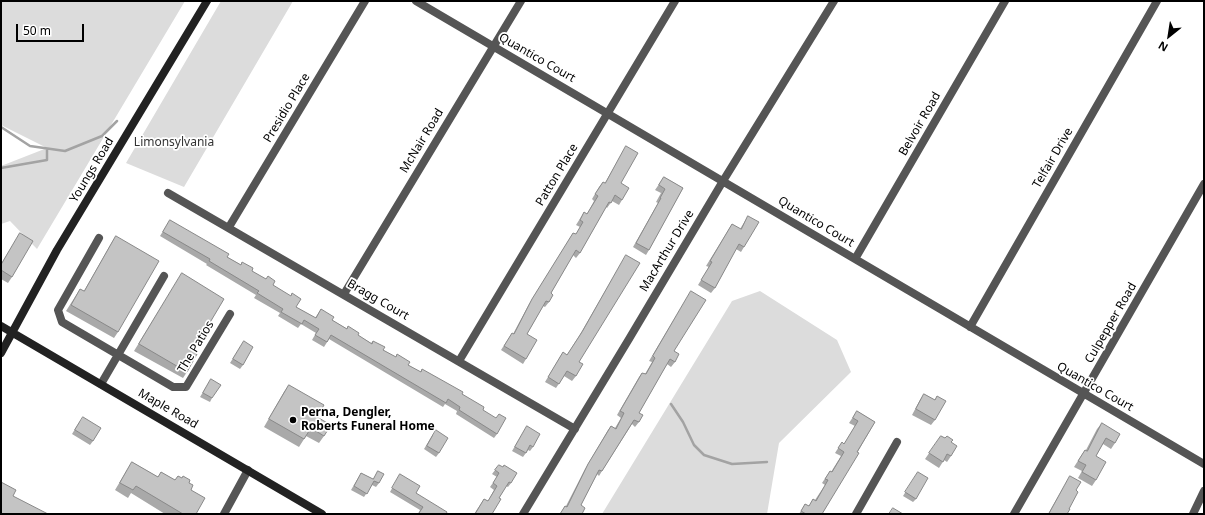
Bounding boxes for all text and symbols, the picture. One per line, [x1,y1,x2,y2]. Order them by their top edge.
scale bar [18,16,86,42]
north arrow [1149,16,1189,56]
text: 50 m [23,22,51,39]
street label: Quantico Court [496,30,578,86]
text: N [1155,38,1170,56]
street label: Presidio Place [261,71,313,145]
street label: Belvoir Road [896,90,944,158]
street label: McNair Road [397,106,447,176]
street label: Telfair Drive [1030,125,1076,191]
street label: Youngs Road [67,135,117,205]
park label: Limonsylvania [134,136,214,150]
street label: Patton Place [533,141,581,209]
street label: Quantico Court [775,194,857,250]
street label: MacArthur Drive [637,207,697,295]
street label: Bragg Court [345,277,411,323]
street label: Culpepper Road [1082,280,1140,366]
street label: The Patios [175,318,217,376]
street label: Quantico Court [1054,359,1136,415]
street label: Maple Road [135,386,201,432]
place label: Perna, Dengler, Roberts Funeral Home [301,406,435,434]
marker: Perna, Dengler, Roberts Funeral Home [288,415,298,425]

